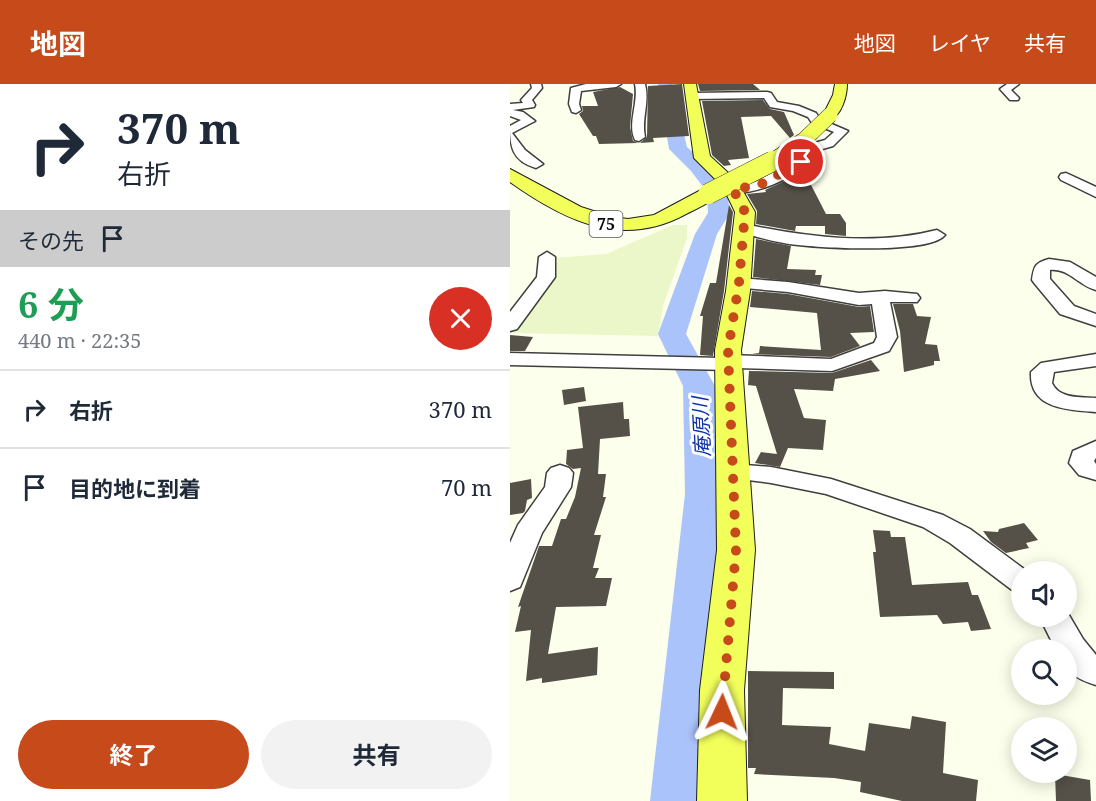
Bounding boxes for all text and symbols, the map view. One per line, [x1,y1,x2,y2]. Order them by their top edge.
text: 地図 [30,24,86,62]
text: 地図 [854,29,896,57]
text: レイヤ [929,29,991,57]
text: 共有 [1024,29,1066,57]
text: 370 m [117,99,241,156]
icon: right [18,108,96,186]
pin [775,136,826,187]
icon: arrive [784,145,817,178]
text: 右折 [117,155,171,192]
road number: 75 [590,211,622,237]
icon: arrive [96,222,129,255]
text: その先 [18,225,84,255]
text: 6 分 [18,280,84,329]
button: close [429,287,492,350]
text: 440 m · 22:35 [18,327,141,354]
icon: right [18,393,51,426]
text: 370 m [429,394,492,424]
water label: 庵原川 [686,394,716,458]
text: 右折 [69,395,113,425]
icon: arrive [18,471,51,504]
text: 70 m [441,472,492,502]
text: 目的地に到着 [69,473,201,503]
map controls [1011,561,1077,783]
button: sound [1011,561,1077,627]
button: search [1011,639,1077,705]
position arrow [690,680,754,744]
button: layers [1011,717,1077,783]
button: 終了 [18,720,249,789]
button: 共有 [261,720,492,789]

